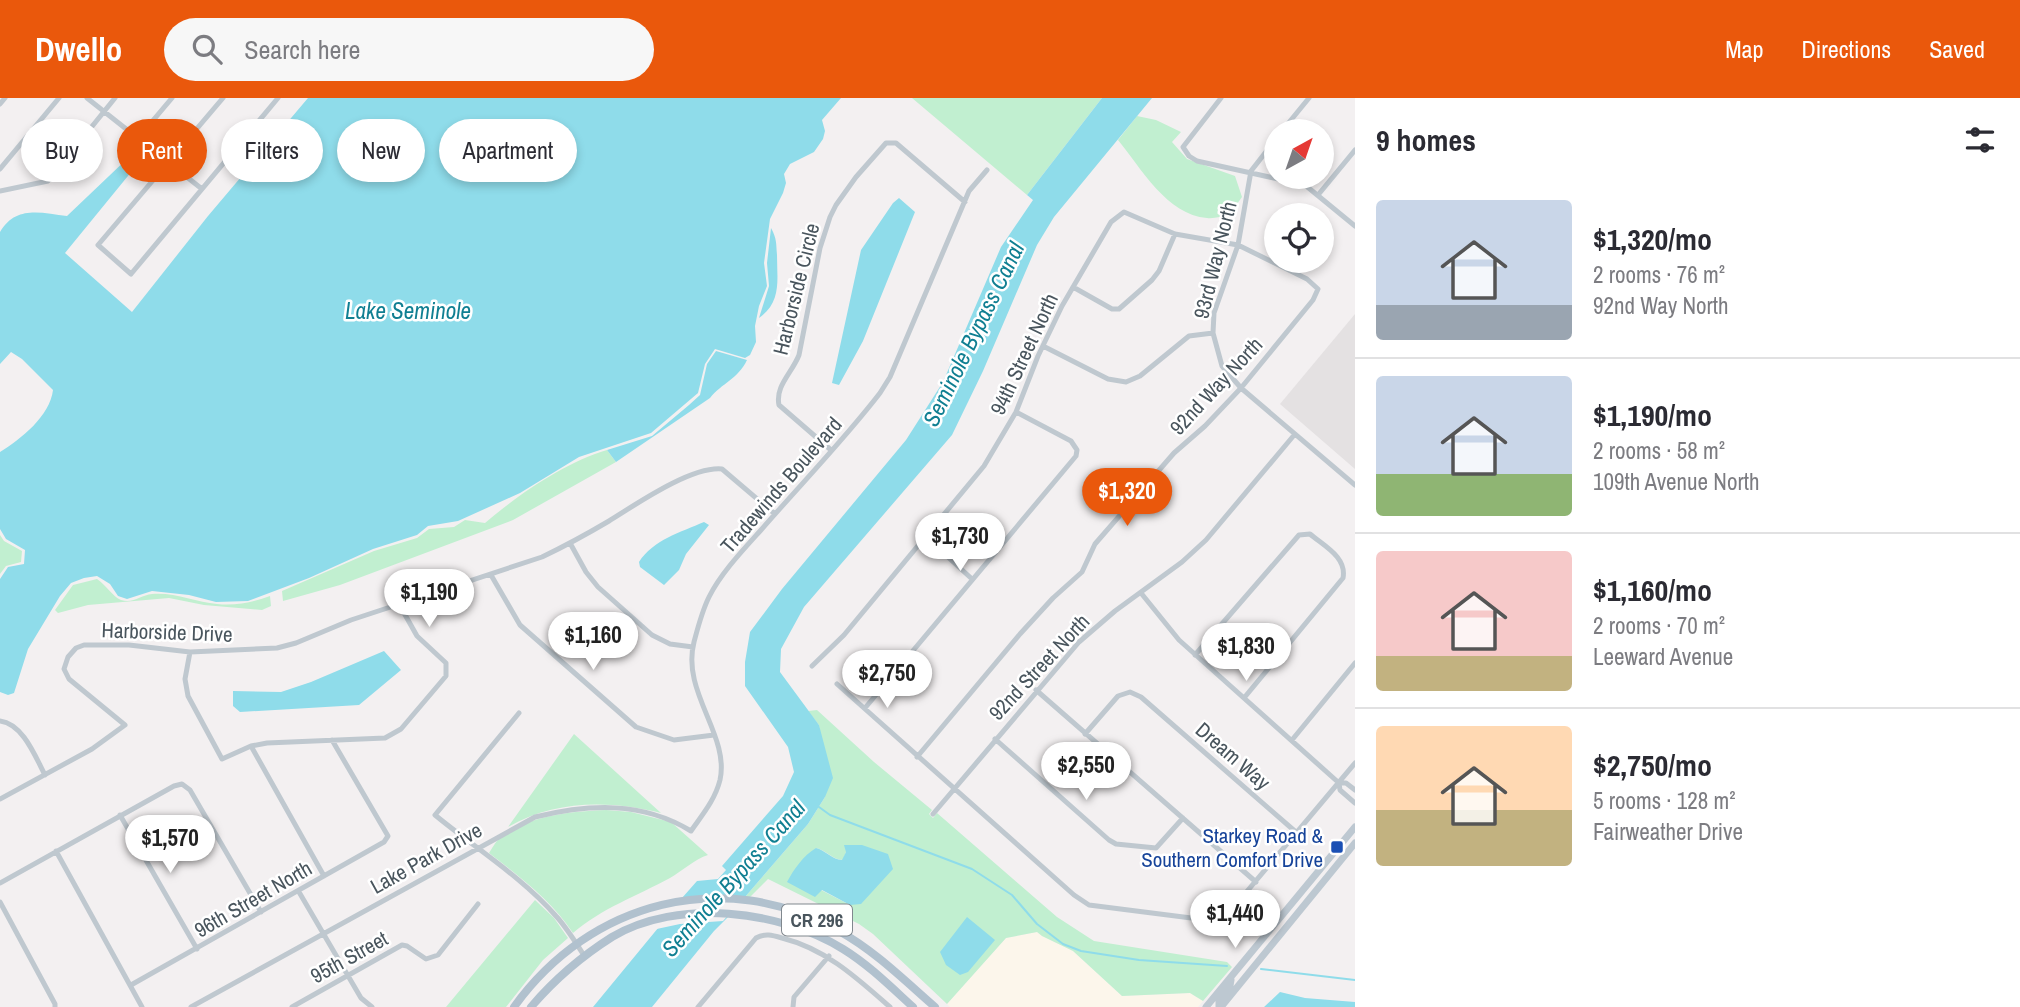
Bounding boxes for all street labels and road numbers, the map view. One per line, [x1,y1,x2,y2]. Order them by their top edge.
street label: 93rd Way North [1186,198,1244,322]
street label: Harborside Circle [766,220,826,358]
street label: 94th Street North [983,288,1065,420]
street label: 92nd Way North [1163,331,1269,441]
street label: Tradewinds Boulevard [714,411,848,559]
street label: 92nd Street North [982,607,1096,727]
street label: Harborside Drive [101,615,233,649]
street label: Dream Way [1189,715,1277,797]
street label: Lake Park Drive [365,815,487,901]
street label: 96th Street North [189,854,317,944]
road number: CR 296 [782,904,852,936]
street label: 95th Street [305,924,393,990]

